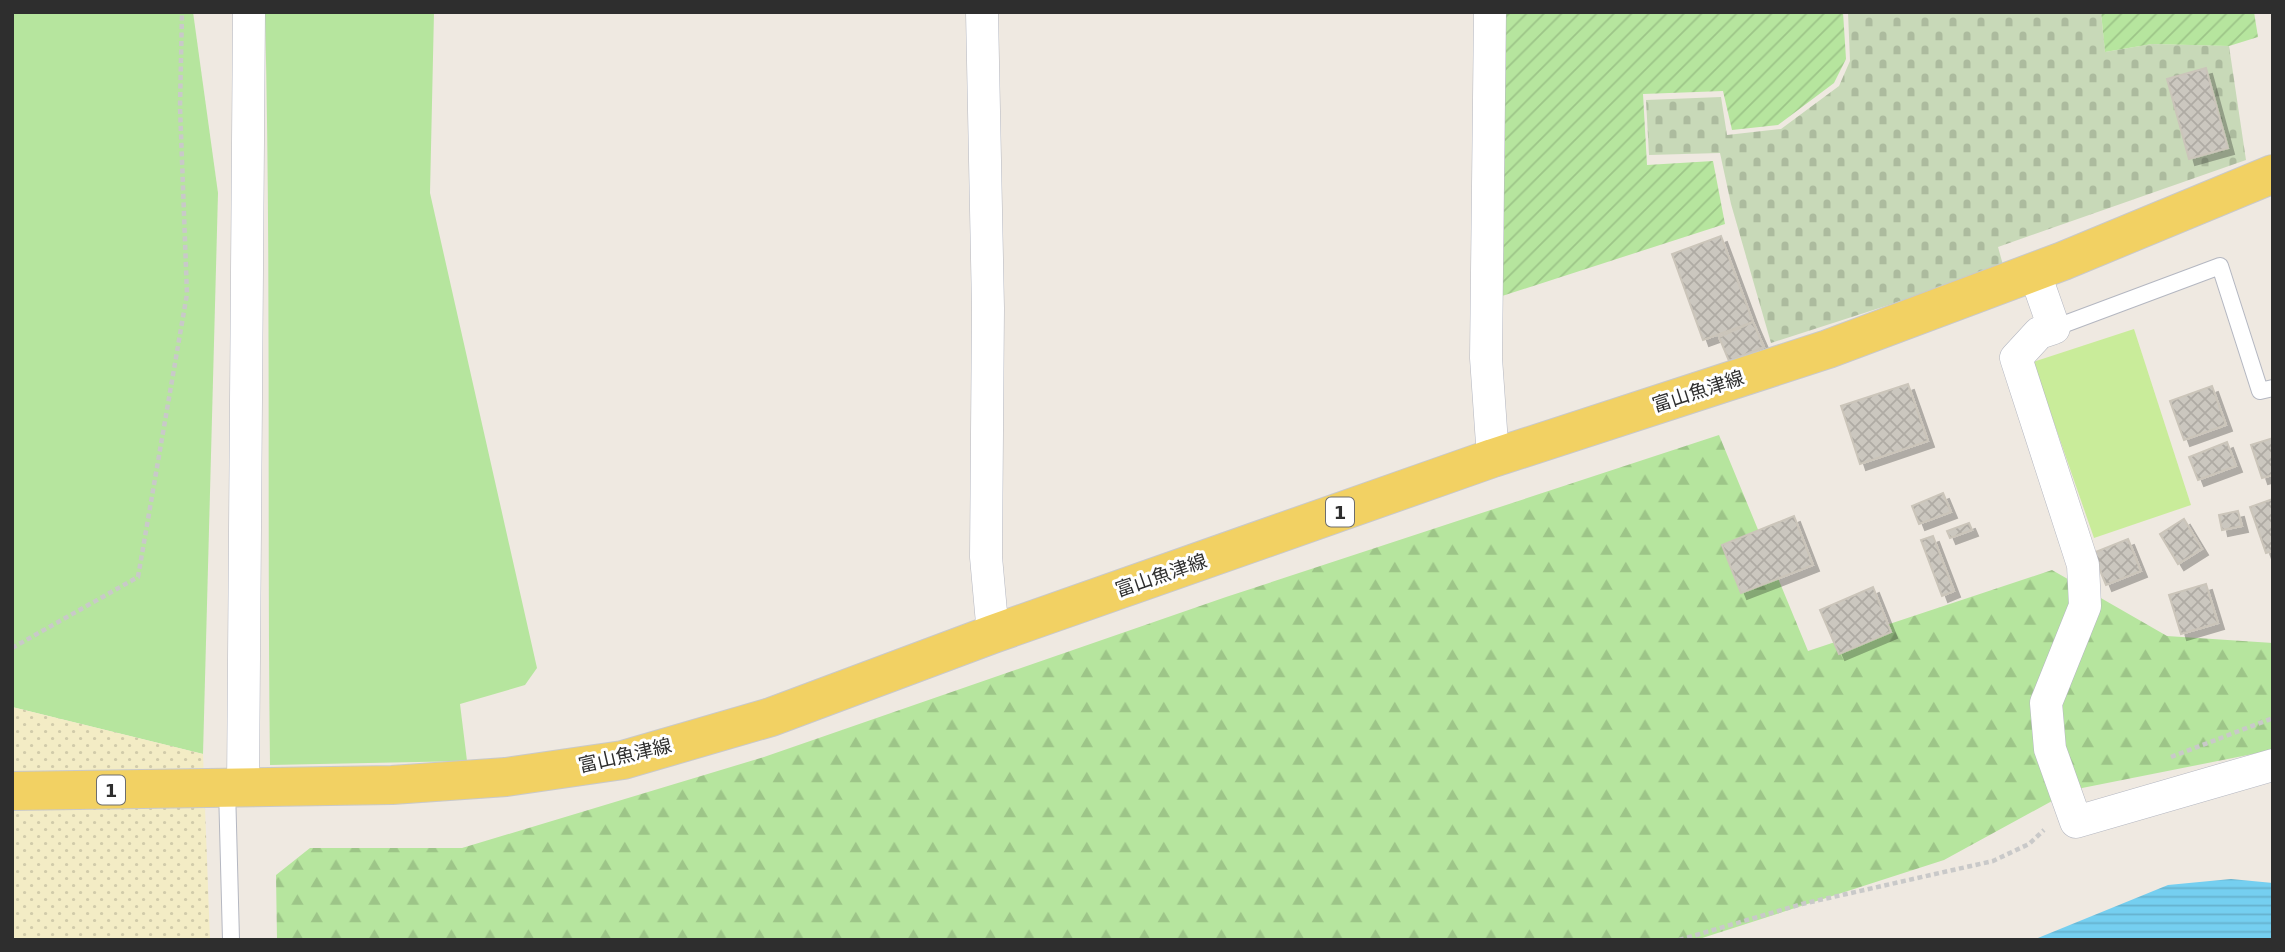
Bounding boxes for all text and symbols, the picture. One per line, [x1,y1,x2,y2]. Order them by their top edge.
street label: 富山魚津線 [1649,366,1747,416]
road number: 1 [1326,498,1354,526]
street label: 富山魚津線 [1112,549,1210,601]
street label: 富山魚津線 [576,734,674,776]
road number: 1 [97,776,125,804]

